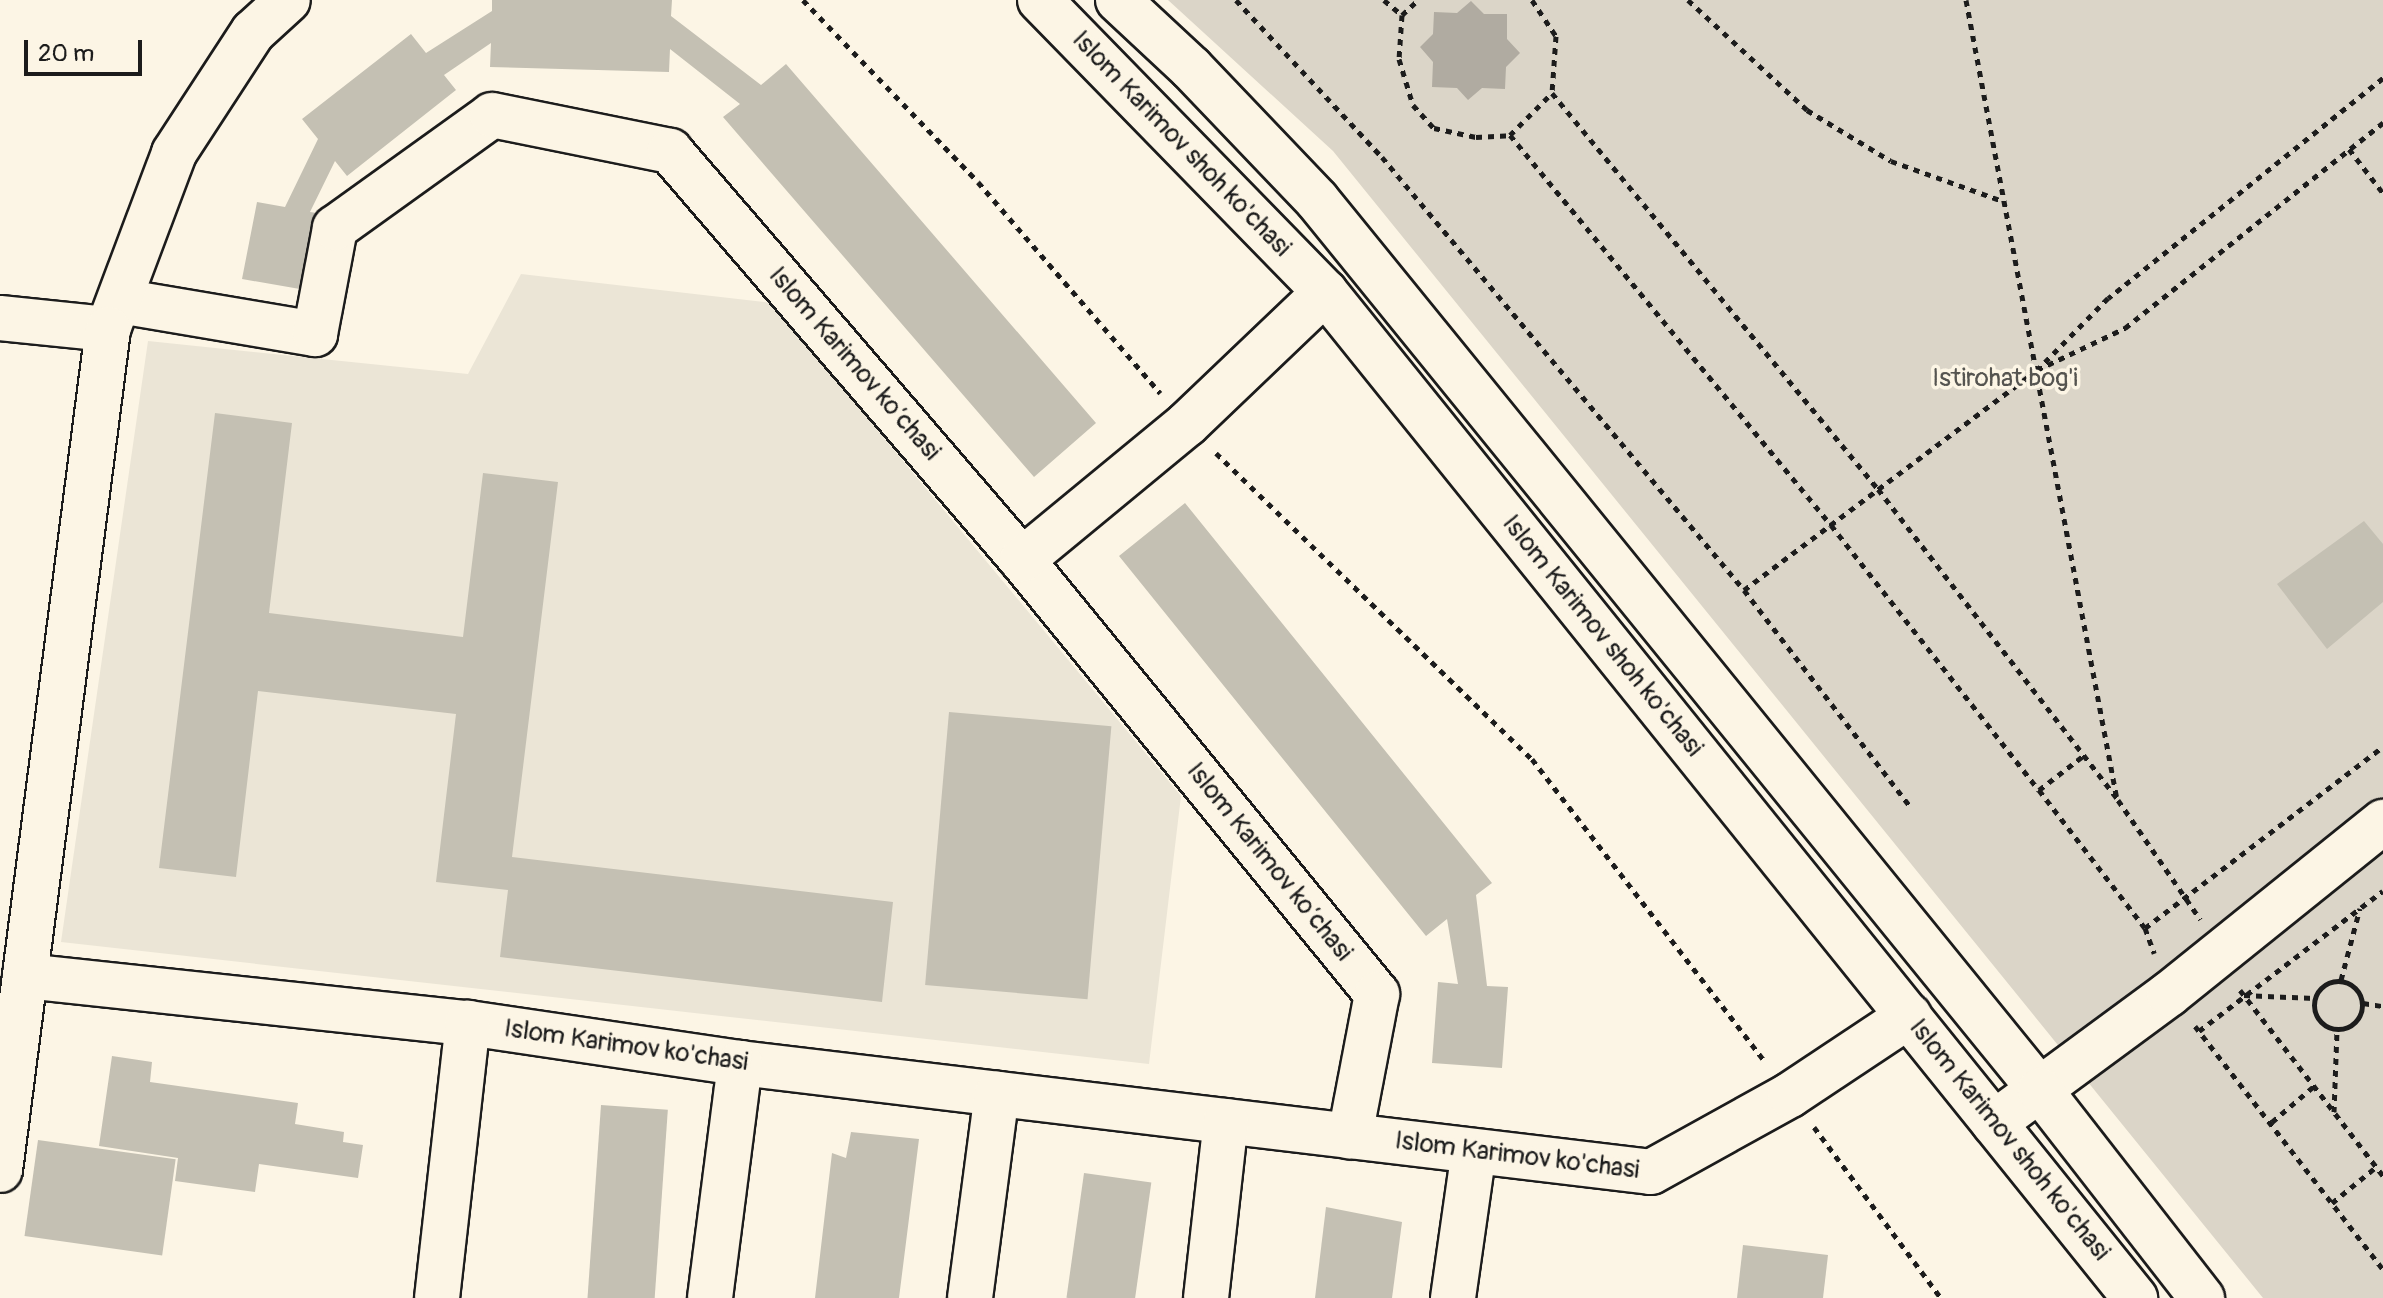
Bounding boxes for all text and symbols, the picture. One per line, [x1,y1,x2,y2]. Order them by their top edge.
scale bar [28,24,146,74]
street label: Islom Karimov shoh ko'chasi [1065,25,1297,263]
text: 20 m [38,39,94,68]
street label: Islom Karimov ko‘chasi [761,261,947,467]
park label: Istirohat bog'i [1932,363,2078,395]
street label: Islom Karimov shoh ko'chasi [1495,509,1709,763]
street label: Islom Karimov ko‘chasi [1179,756,1359,968]
street label: Islom Karimov ko'chasi [502,1013,750,1079]
street label: Islom Karimov shoh ko'chasi [1902,1013,2116,1267]
street label: Islom Karimov ko'chasi [1393,1126,1641,1186]

